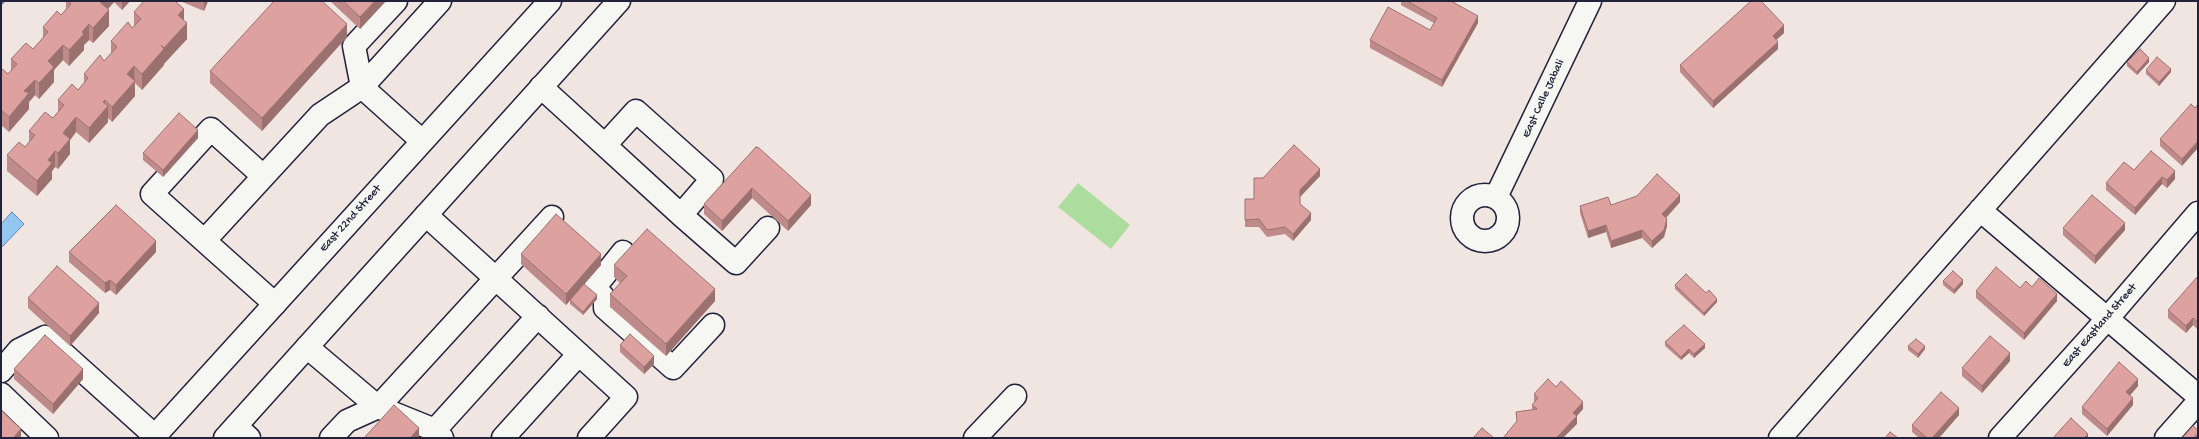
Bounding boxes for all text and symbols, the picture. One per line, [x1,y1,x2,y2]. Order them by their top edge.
street label: East Calle Jabali [1520,57,1568,141]
street label: East 22nd Street [317,182,385,256]
street label: East Eastland Street [2060,281,2140,371]

